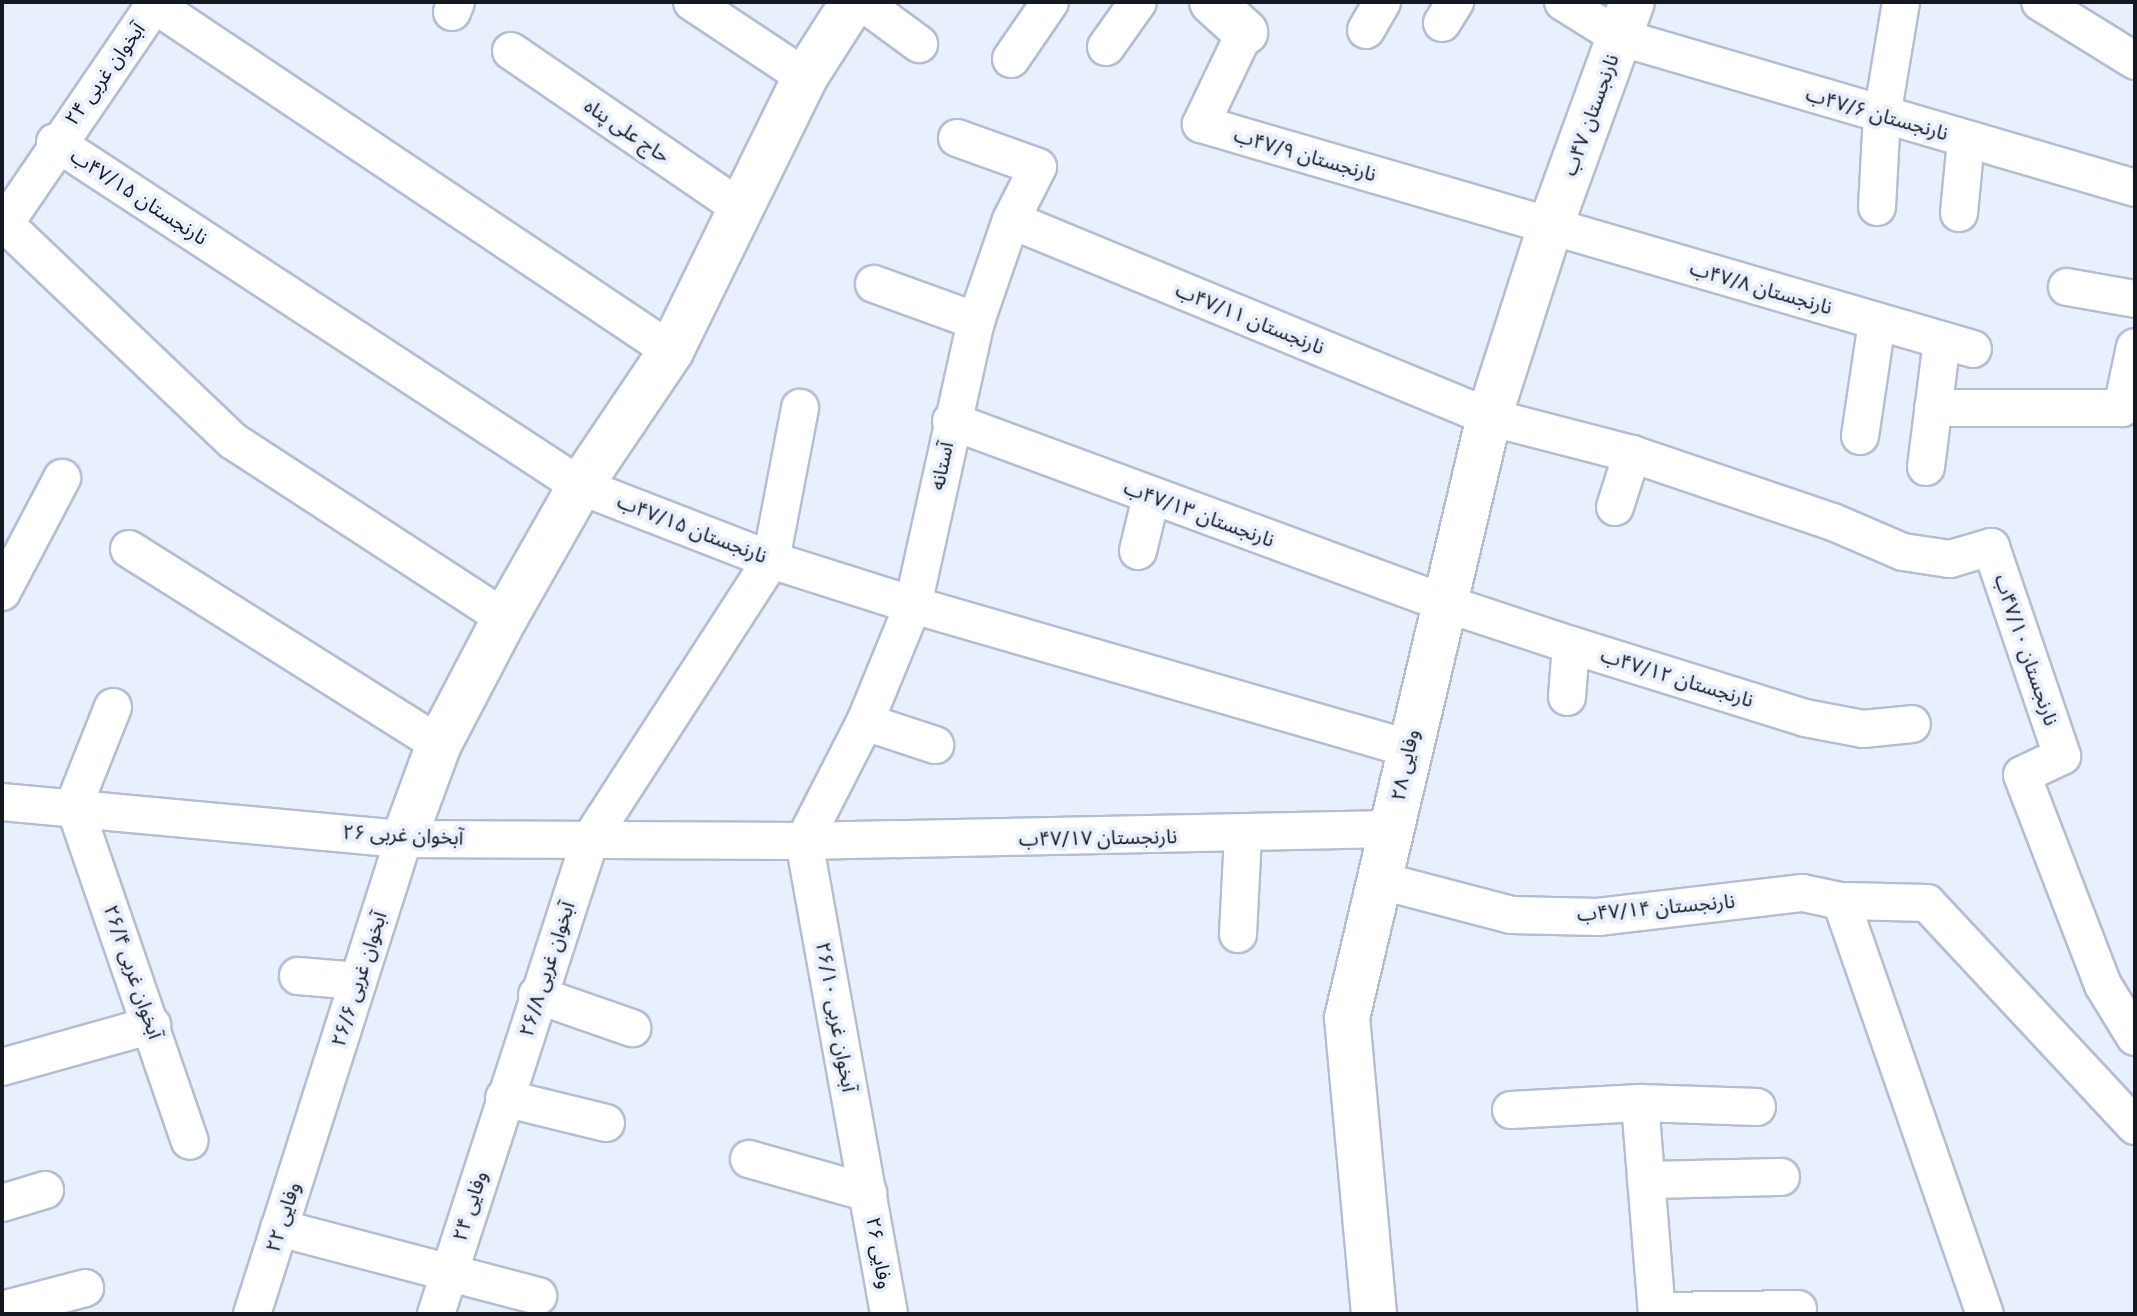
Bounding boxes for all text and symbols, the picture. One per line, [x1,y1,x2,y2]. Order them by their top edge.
street label: آبخوان غربی ۲۴ [60,18,150,130]
street label: نارنجستان ۴۷ب [1558,51,1624,179]
street label: نارنجستان ۴۷/۶ب [1803,82,1951,146]
street label: حاج علی پناه [580,94,674,168]
street label: نارنجستان ۴۷/۹ب [1231,123,1379,187]
street label: نارنجستان ۴۷/۱۵ب [66,144,212,250]
street label: نارنجستان ۴۷/۸ب [1687,256,1835,320]
street label: نارنجستان ۴۷/۱۱ب [1172,278,1328,360]
street label: آستانه [925,440,959,492]
street label: نارنجستان ۴۷/۱۳ب [1120,476,1278,552]
street label: نارنجستان ۴۷/۱۵ب [614,489,770,569]
street label: نارنجستان ۴۷/۱۰ب [1989,571,2063,729]
street label: نارنجستان ۴۷/۱۲ب [1598,643,1756,713]
street label: وفایی ۲۸ [1386,727,1424,803]
street label: آبخوان غربی ۲۶ [342,820,464,850]
street label: نارنجستان ۴۷/۱۷ب [1019,825,1177,851]
street label: نارنجستان ۴۷/۱۴ب [1576,889,1736,927]
street label: آبخوان غربی ۲۶/۸ [514,899,580,1039]
street label: آبخوان غربی ۲۶/۴ [99,902,167,1042]
street label: آبخوان غربی ۲۶/۶ [326,909,392,1049]
street label: آبخوان غربی ۲۶/۱۰ [811,940,861,1094]
street label: وفایی ۲۴ [447,1168,493,1244]
street label: وفایی ۲۲ [260,1179,306,1255]
street label: وفایی ۲۶ [861,1215,897,1291]

